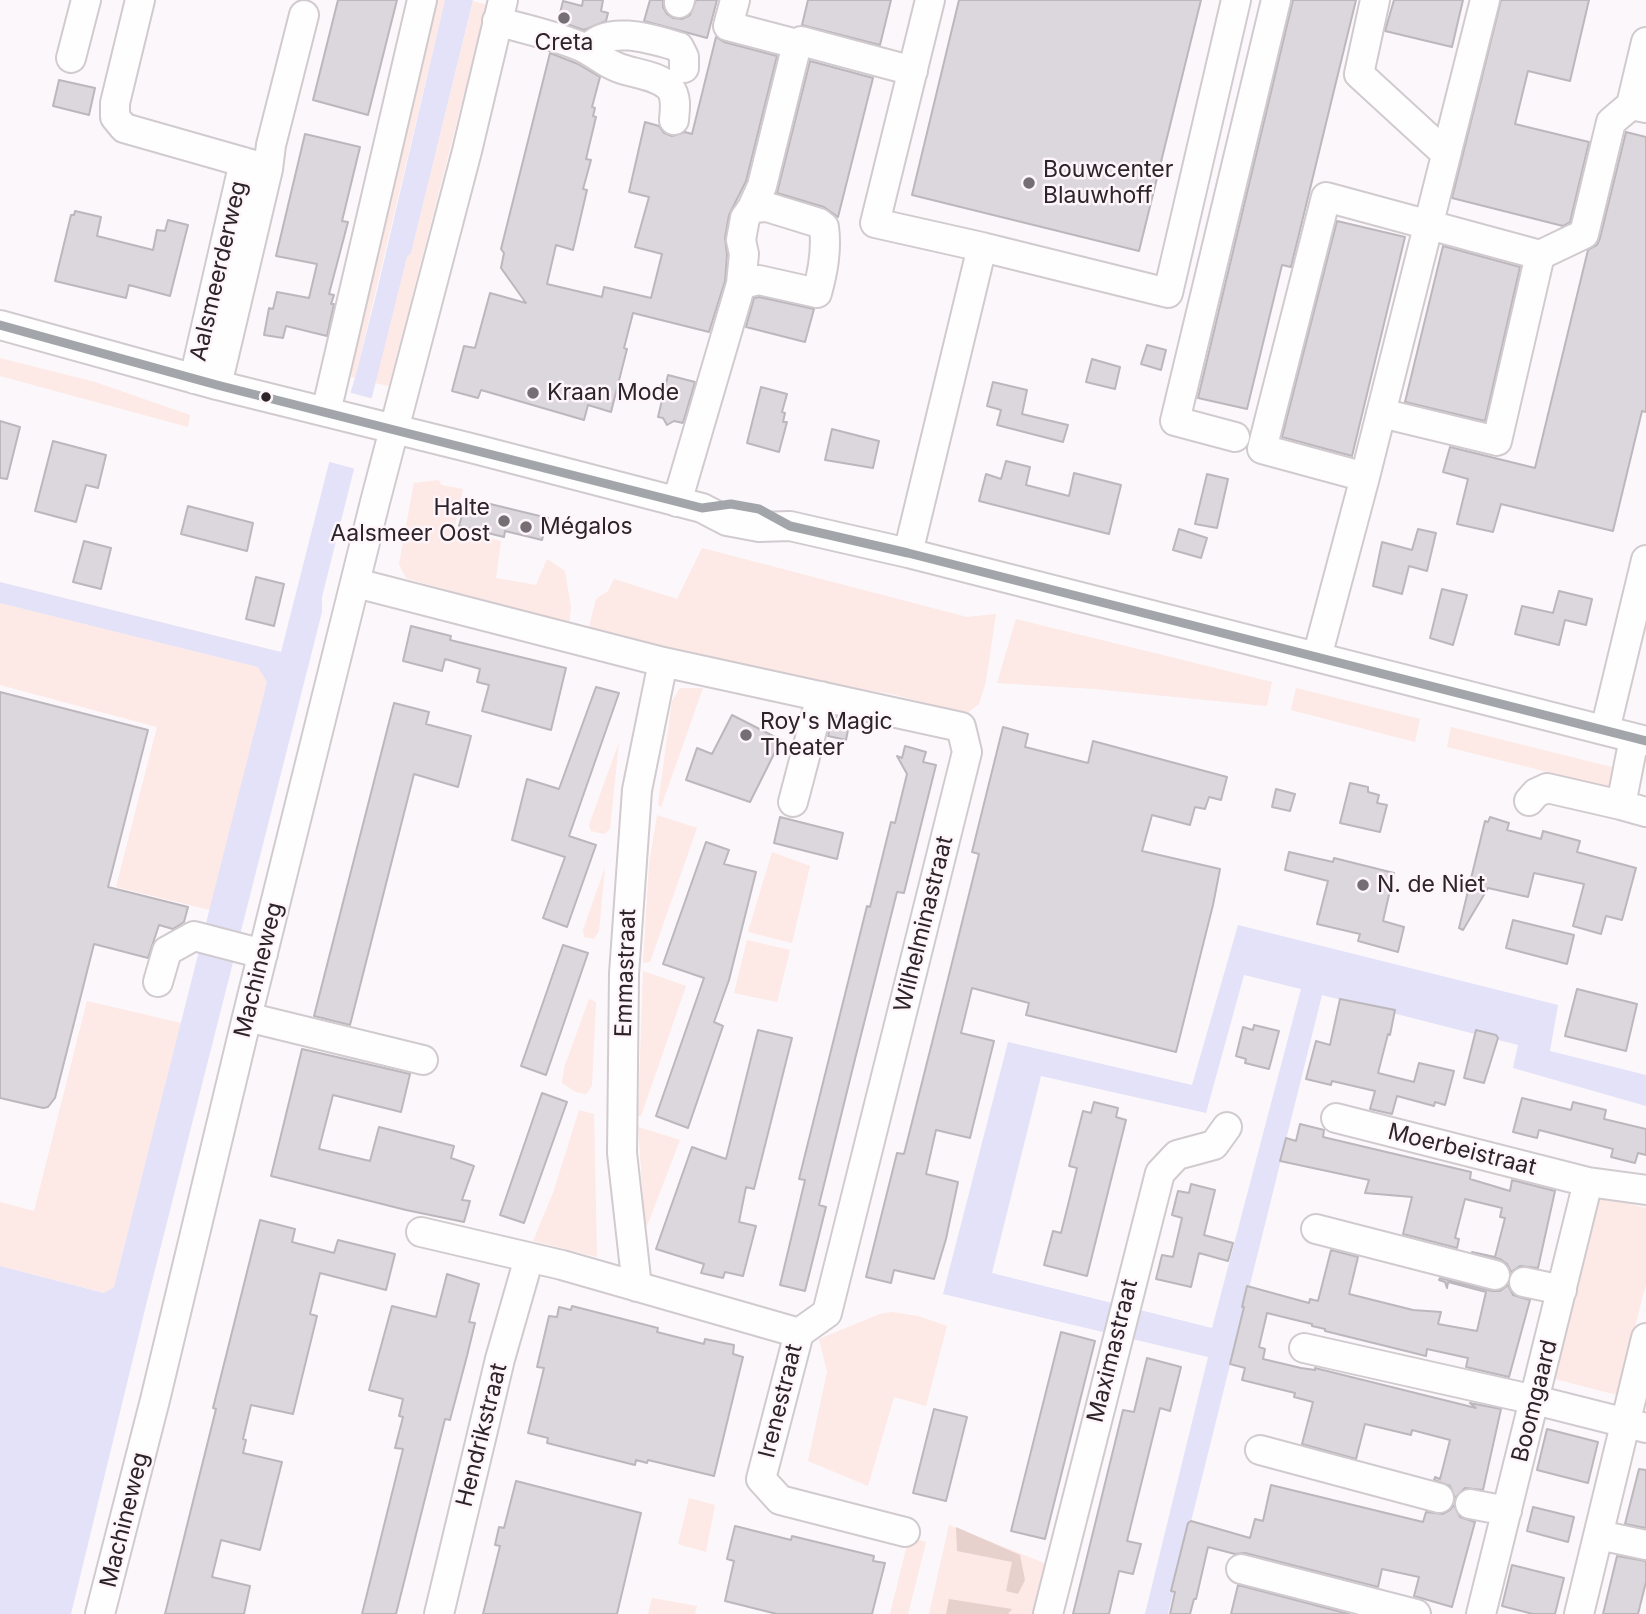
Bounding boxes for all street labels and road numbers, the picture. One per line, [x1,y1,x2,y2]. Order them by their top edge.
street label: Aalsmeerderweg [185,178,253,364]
street label: Wilhelminastraat [889,833,959,1015]
street label: Machineweg [229,899,289,1041]
street label: Emmastraat [610,908,642,1038]
street label: Moerbeistraat [1385,1118,1539,1182]
street label: Maximastraat [1082,1277,1144,1425]
street label: Boomgaard [1506,1337,1564,1465]
street label: Irenestraat [754,1341,808,1461]
street label: Hendrikstraat [451,1360,513,1510]
street label: Machineweg [95,1449,155,1591]

